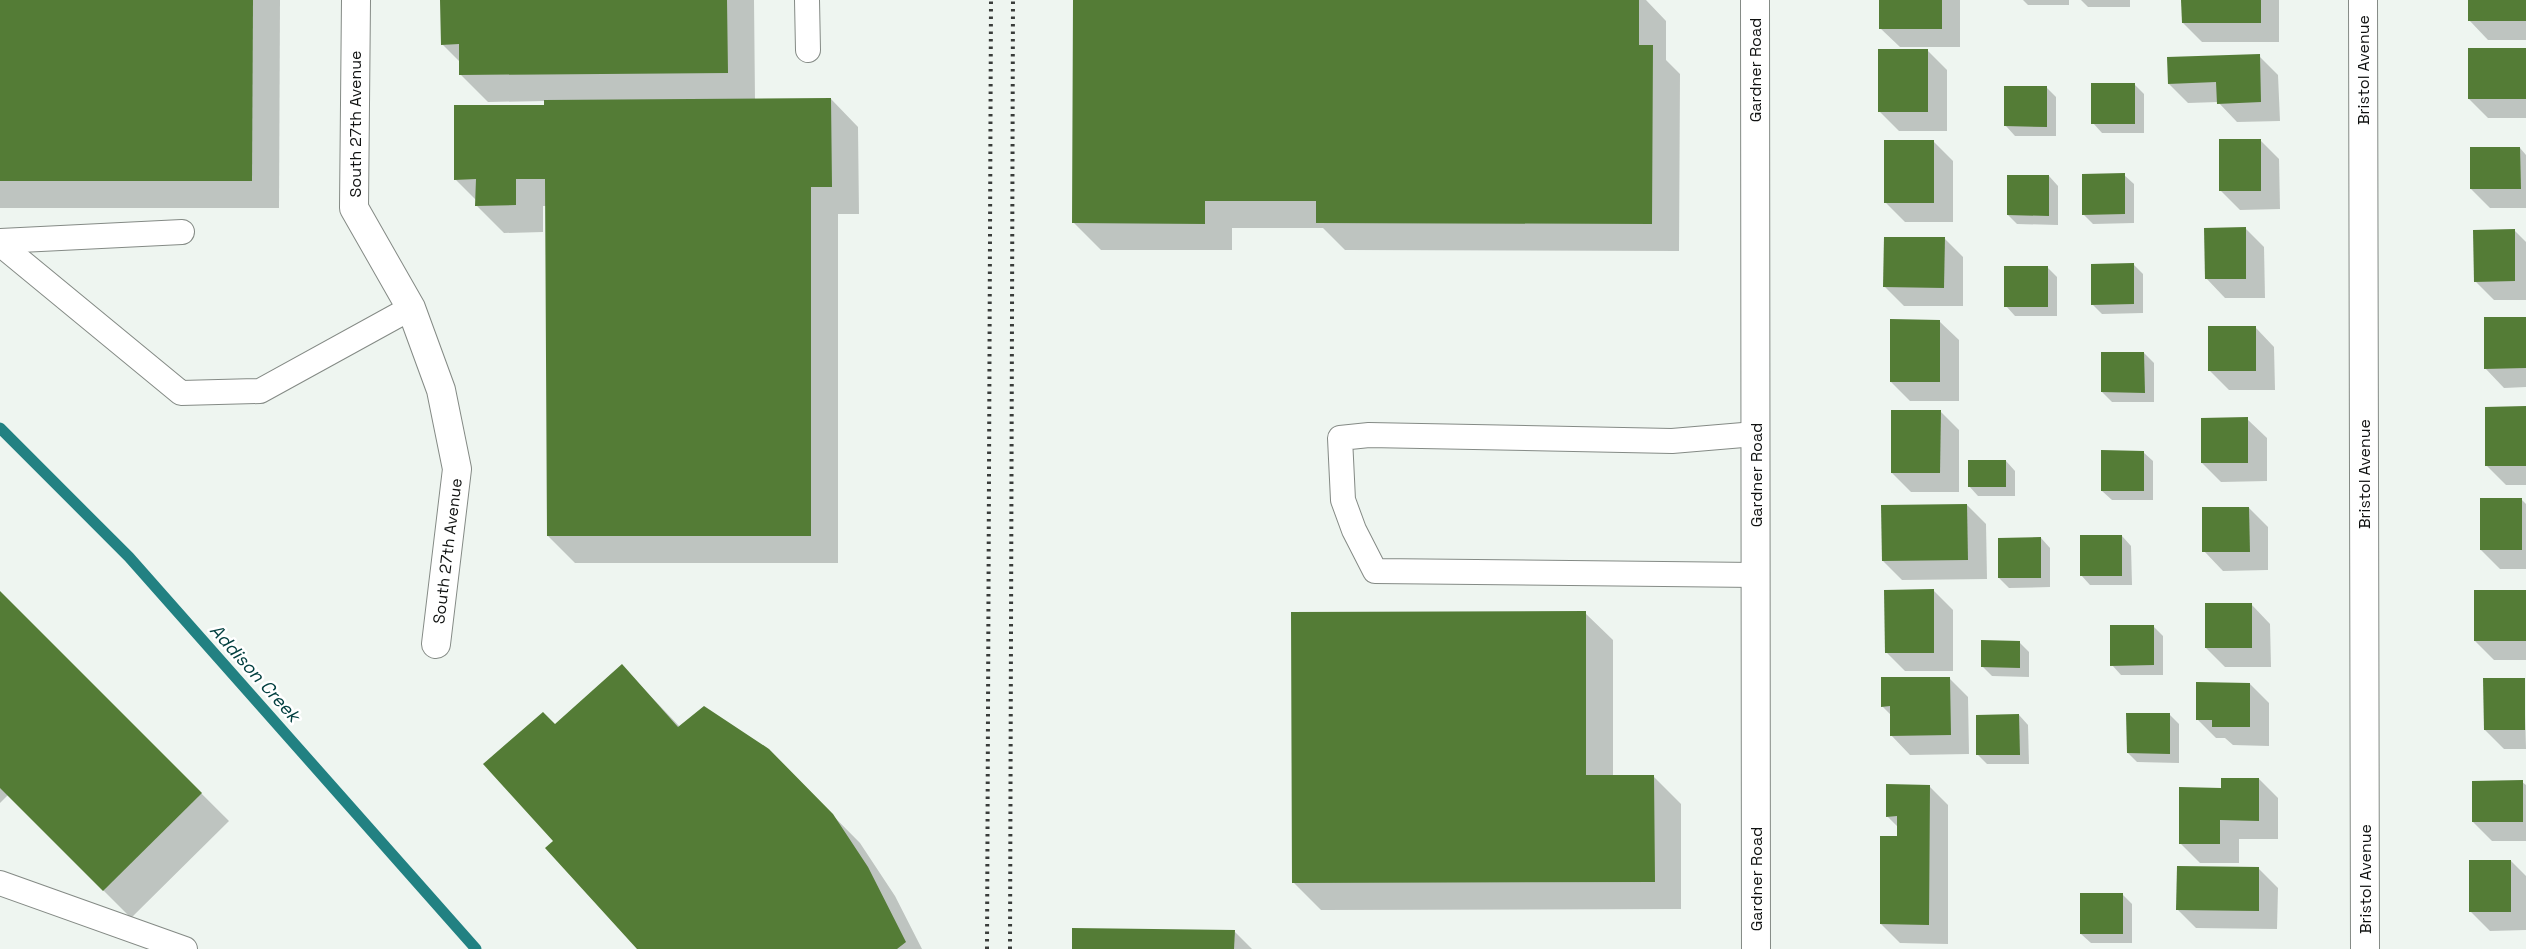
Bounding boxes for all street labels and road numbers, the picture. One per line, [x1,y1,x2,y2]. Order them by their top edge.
street label: Bristol Avenue [2353,15,2374,125]
street label: Gardner Road [1745,18,1766,122]
street label: South 27th Avenue [345,51,366,197]
street label: Bristol Avenue [2354,419,2375,529]
street label: Gardner Road [1746,423,1767,527]
street label: South 27th Avenue [428,477,467,625]
street label: Bristol Avenue [2355,824,2376,934]
street label: Gardner Road [1746,827,1767,931]

